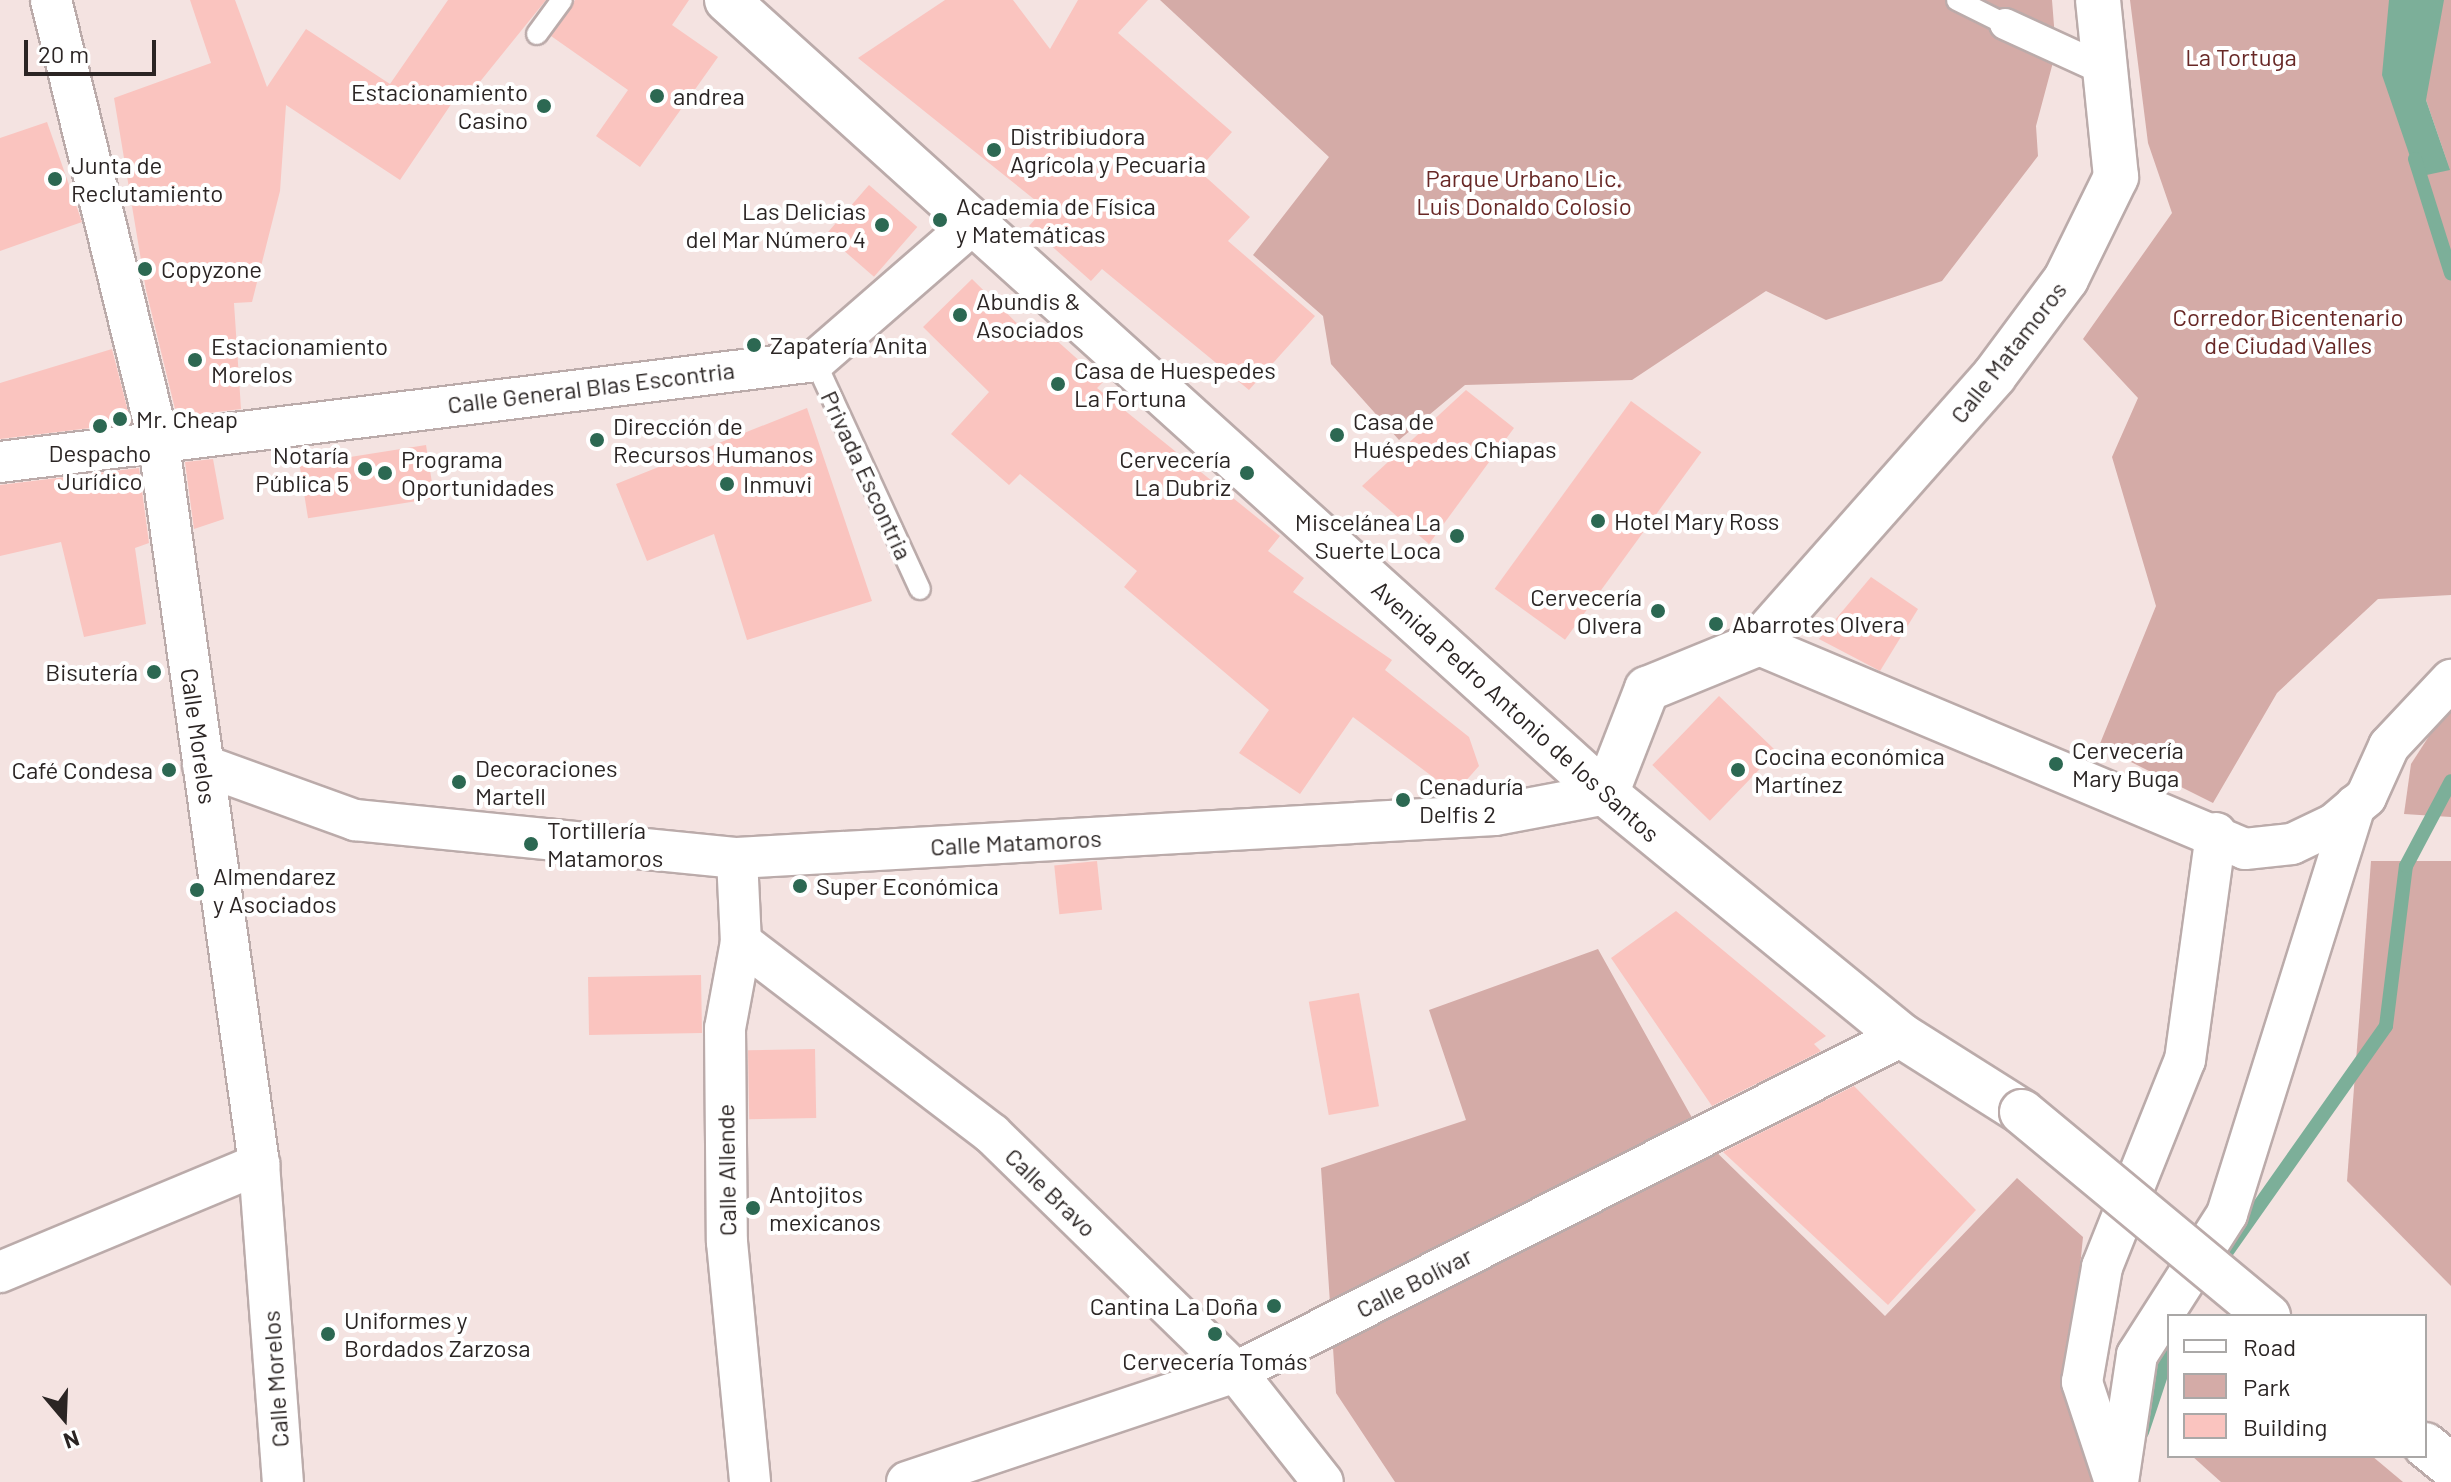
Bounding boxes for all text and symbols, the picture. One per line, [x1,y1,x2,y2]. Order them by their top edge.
scale bar [28,24,160,74]
text: 20 m [38,39,89,68]
park label: La Tortuga [2185,43,2297,71]
place label: Estacionamiento Casino [351,78,528,134]
place label: andrea [673,82,745,110]
marker: andrea [648,87,666,105]
marker: Estacionamiento Casino [535,97,553,115]
place label: Distribiudora Agrícola y Pecuaria [1010,122,1206,178]
marker: Distribiudora Agrícola y Pecuaria [985,141,1003,159]
place label: Junta de Reclutamiento [71,151,223,207]
park label: Parque Urbano Lic. Luis Donaldo Colosio [1416,164,1632,220]
marker: Junta de Reclutamiento [46,170,64,188]
place label: Academia de Física y Matemáticas [956,192,1156,248]
place label: Las Delicias del Mar Número 4 [685,197,866,253]
marker: Academia de Física y Matemáticas [931,211,949,229]
marker: Las Delicias del Mar Número 4 [873,216,891,234]
place label: Copyzone [161,255,262,283]
marker: Copyzone [136,260,154,278]
street label: Calle Matamoros [1944,276,2072,428]
place label: Abundis & Asociados [976,287,1084,343]
park label: Corredor Bicentenario de Ciudad Valles [2172,303,2404,359]
marker: Abundis & Asociados [951,306,969,324]
place label: Zapatería Anita [770,331,928,359]
place label: Estacionamiento Morelos [211,332,388,388]
marker: Zapatería Anita [745,336,763,354]
marker: Estacionamiento Morelos [186,351,204,369]
street label: Calle General Blas Escontria [446,355,736,419]
place label: Casa de Huespedes La Fortuna [1074,356,1276,412]
marker: Casa de Huespedes La Fortuna [1049,375,1067,393]
street label: Privada Escontria [815,386,919,564]
place label: Mr. Cheap [136,405,238,433]
place label: Casa de Huéspedes Chiapas [1353,407,1557,463]
marker: Mr. Cheap [111,410,129,428]
place label: Dirección de Recursos Humanos [613,412,813,468]
marker: Despacho Jurídico [91,417,109,435]
marker: Casa de Huéspedes Chiapas [1328,426,1346,444]
marker: Dirección de Recursos Humanos [588,431,606,449]
place label: Despacho Jurídico [49,439,151,495]
place label: Notaría Pública 5 [255,441,349,497]
place label: Programa Oportunidades [401,445,554,501]
place label: Cervecería La Dubriz [1119,445,1231,501]
marker: Notaría Pública 5 [356,460,374,478]
marker: Programa Oportunidades [376,464,394,482]
marker: Cervecería La Dubriz [1238,464,1256,482]
place label: Inmuvi [743,470,812,498]
marker: Inmuvi [718,475,736,493]
place label: Hotel Mary Ross [1614,507,1779,535]
place label: Miscelánea La Suerte Loca [1295,508,1441,564]
marker: Hotel Mary Ross [1589,512,1607,530]
marker: Miscelánea La Suerte Loca [1448,527,1466,545]
street label: Avenida Pedro Antonio de los Santos [1366,574,1666,848]
place label: Cervecería Olvera [1530,583,1642,639]
marker: Cervecería Olvera [1649,602,1667,620]
place label: Abarrotes Olvera [1732,610,1905,638]
marker: Abarrotes Olvera [1707,615,1725,633]
place label: Bisutería [45,658,138,686]
marker: Bisutería [145,663,163,681]
street label: Calle Morelos [175,666,223,806]
place label: Cervecería Mary Buga [2072,736,2184,792]
place label: Cocina económica Martínez [1754,742,1945,798]
place label: Decoraciones Martell [475,754,618,810]
marker: Cervecería Mary Buga [2047,755,2065,773]
place label: Café Condesa [12,756,153,784]
marker: Café Condesa [160,761,178,779]
marker: Cocina económica Martínez [1729,761,1747,779]
place label: Cenaduría Delfis 2 [1419,772,1524,828]
marker: Decoraciones Martell [450,773,468,791]
marker: Cenaduría Delfis 2 [1394,791,1412,809]
place label: Tortillería Matamoros [547,816,663,872]
street label: Calle Matamoros [930,823,1102,861]
marker: Tortillería Matamoros [522,835,540,853]
place label: Almendarez y Asociados [213,862,337,918]
place label: Super Económica [816,872,999,900]
marker: Super Económica [791,877,809,895]
marker: Almendarez y Asociados [188,881,206,899]
street label: Calle Allende [710,1104,742,1236]
street label: Calle Bravo [1000,1142,1102,1242]
place label: Antojitos mexicanos [769,1180,881,1236]
marker: Antojitos mexicanos [744,1199,762,1217]
street label: Calle Bolívar [1351,1241,1477,1323]
place label: Cantina La Doña [1090,1292,1258,1320]
marker: Cantina La Doña [1265,1297,1283,1315]
place label: Uniformes y Bordados Zarzosa [344,1306,530,1362]
street label: Calle Morelos [256,1310,294,1448]
legend [2167,1314,2427,1458]
marker: Uniformes y Bordados Zarzosa [319,1325,337,1343]
marker: Cervecería Tomás [1206,1325,1224,1343]
text: Road [2243,1332,2296,1361]
place label: Cervecería Tomás [1122,1347,1308,1375]
text: Park [2243,1372,2290,1401]
north arrow [24,1378,104,1458]
text: Building [2243,1412,2327,1441]
text: N [61,1426,83,1455]

